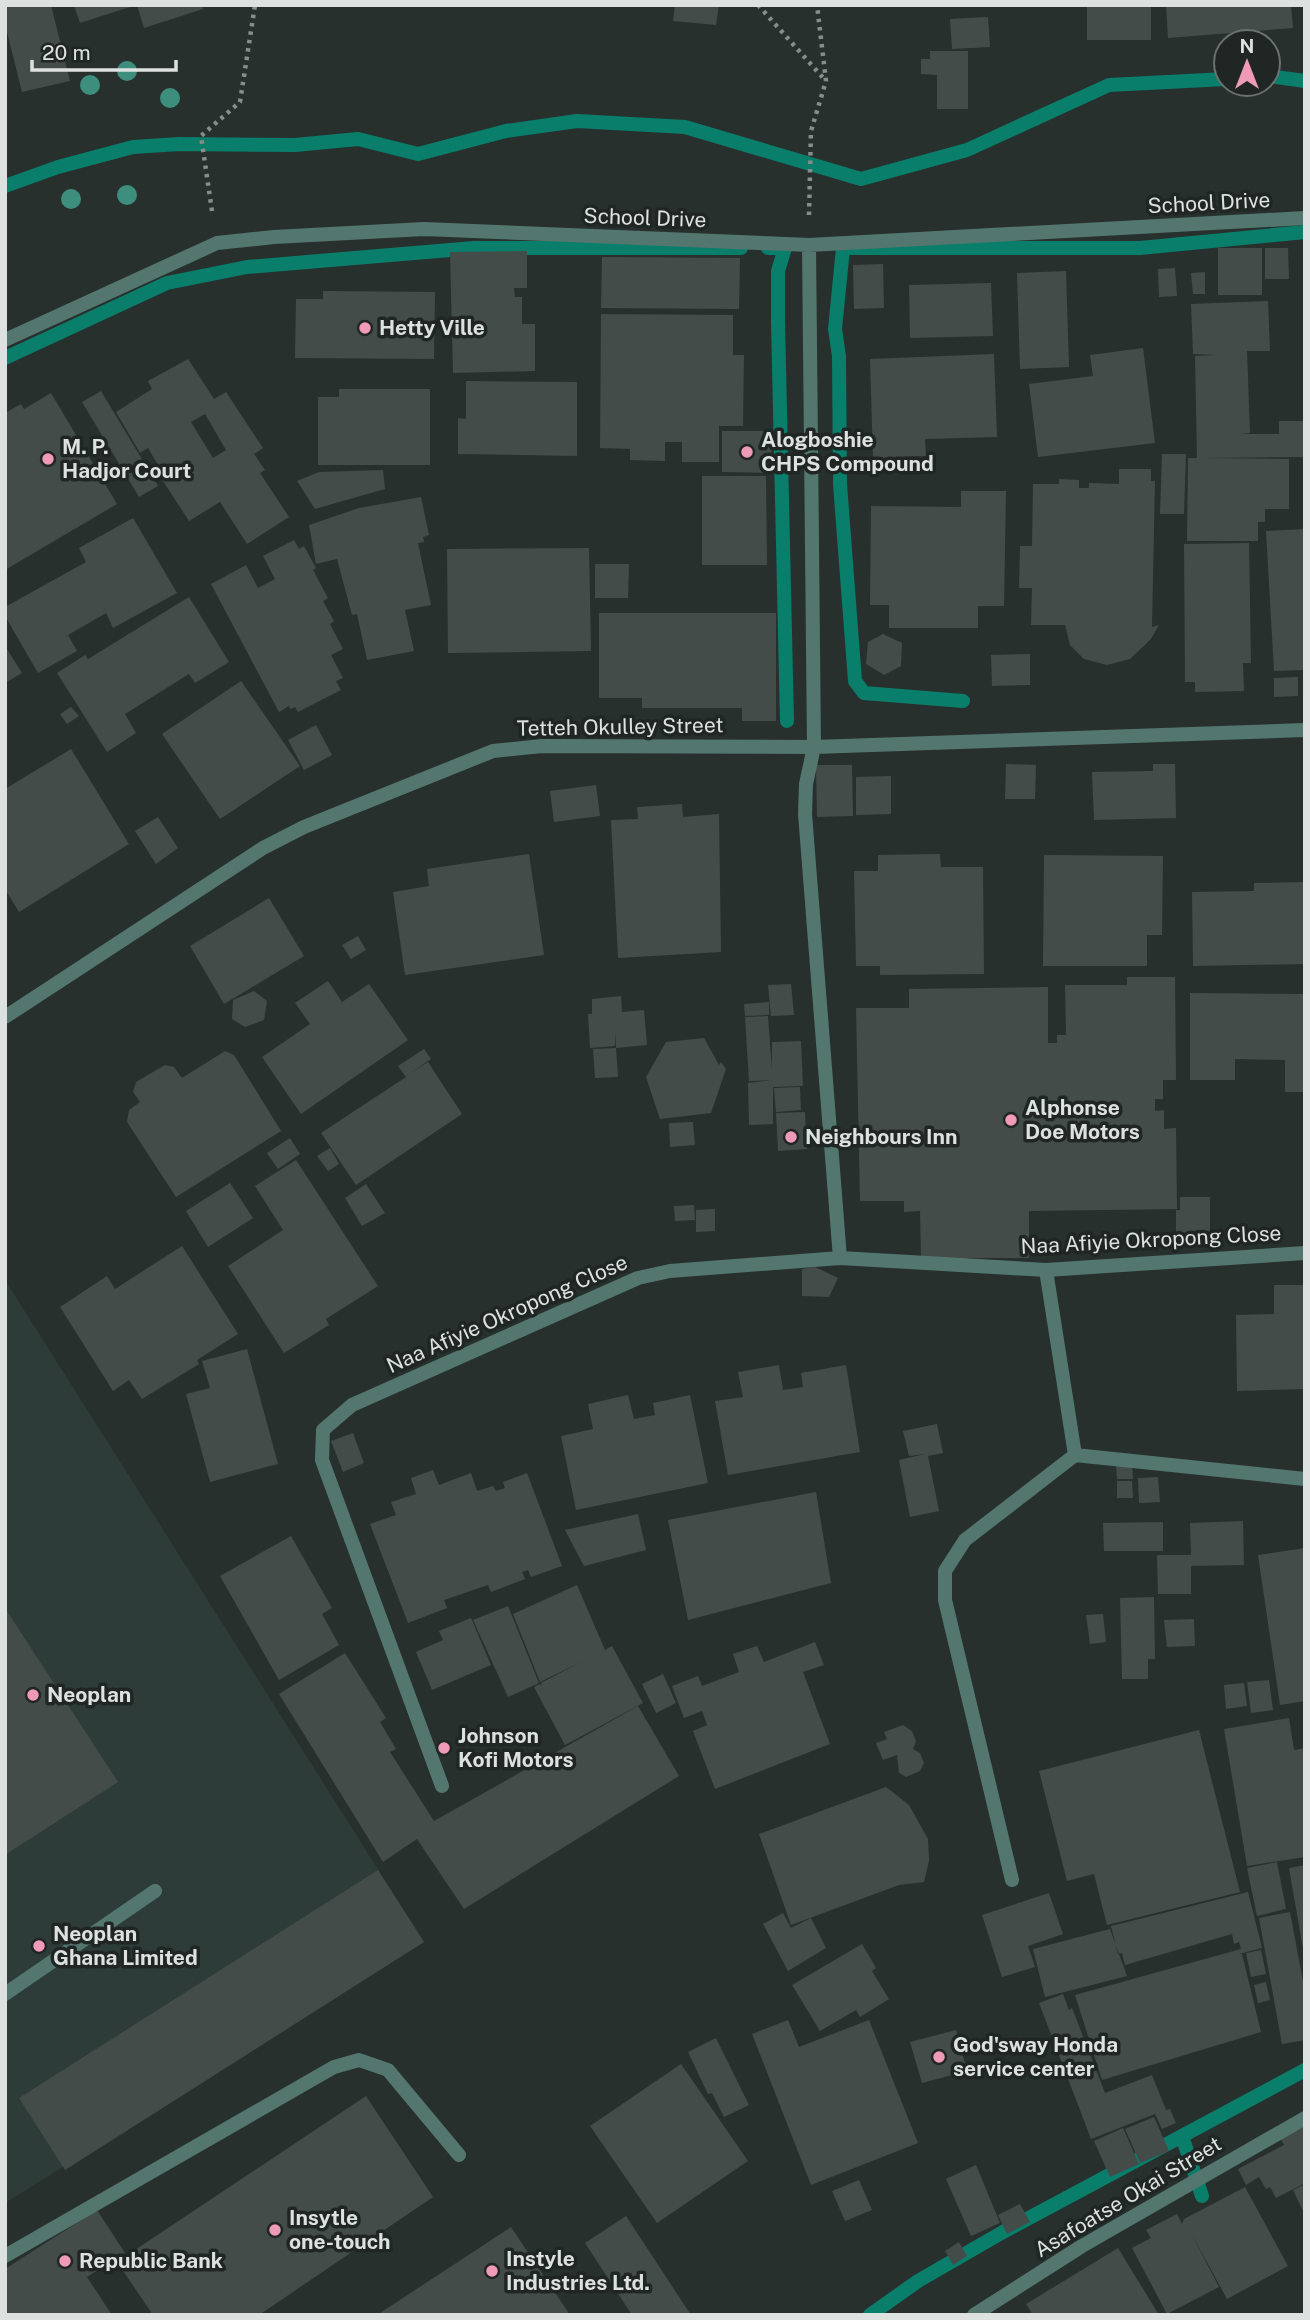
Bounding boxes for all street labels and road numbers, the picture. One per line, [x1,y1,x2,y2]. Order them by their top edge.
street label: School Drive [1147,187,1271,218]
street label: School Drive [583,203,707,232]
street label: Tetteh Okulley Street [516,712,724,741]
street label: Naa Afiyie Okropong Close [1020,1220,1282,1259]
street label: Naa Afiyie Okropong Close [383,1249,631,1378]
street label: Asafoatse Okai Street [1030,2131,1226,2262]

